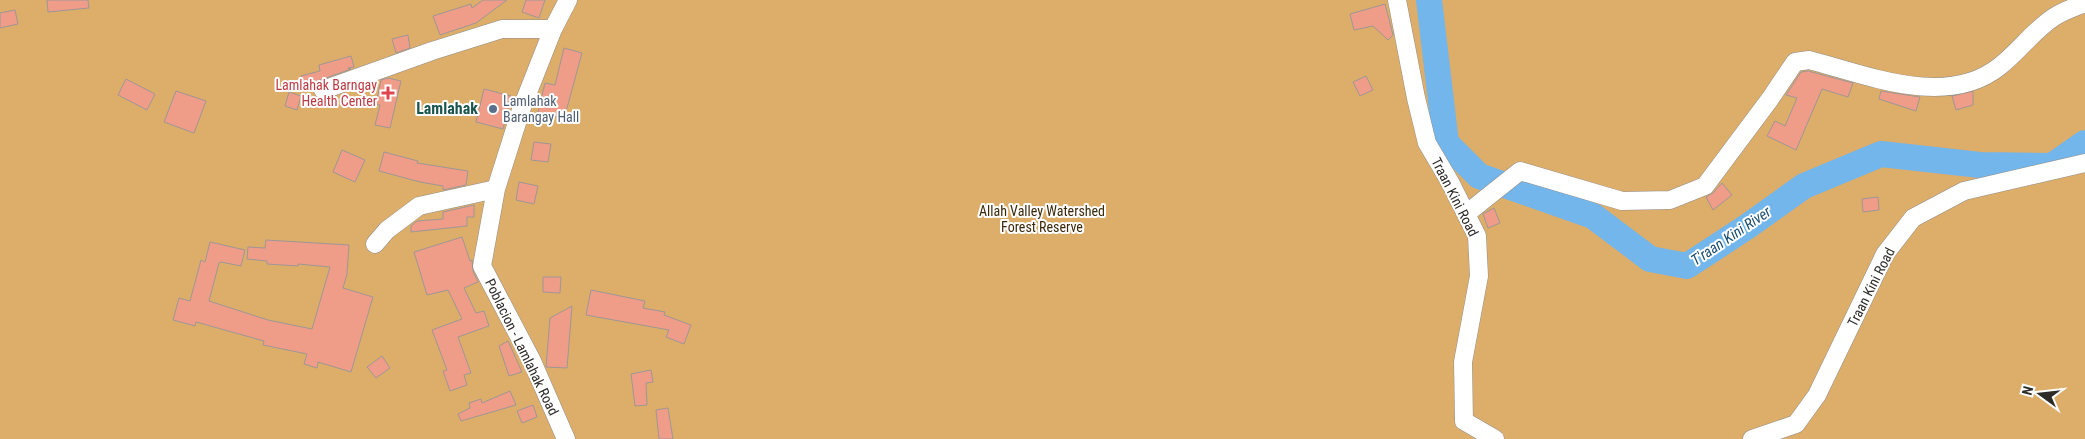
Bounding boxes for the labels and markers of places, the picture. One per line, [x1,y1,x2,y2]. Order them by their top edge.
place label: Lamlahak Barngay Health Center [275,77,377,109]
marker: Lamlahak Barngay Health Center [381,86,395,100]
place label: Lamlahak Barangay Hall [503,93,579,125]
marker: Lamlahak Barangay Hall [487,103,499,115]

